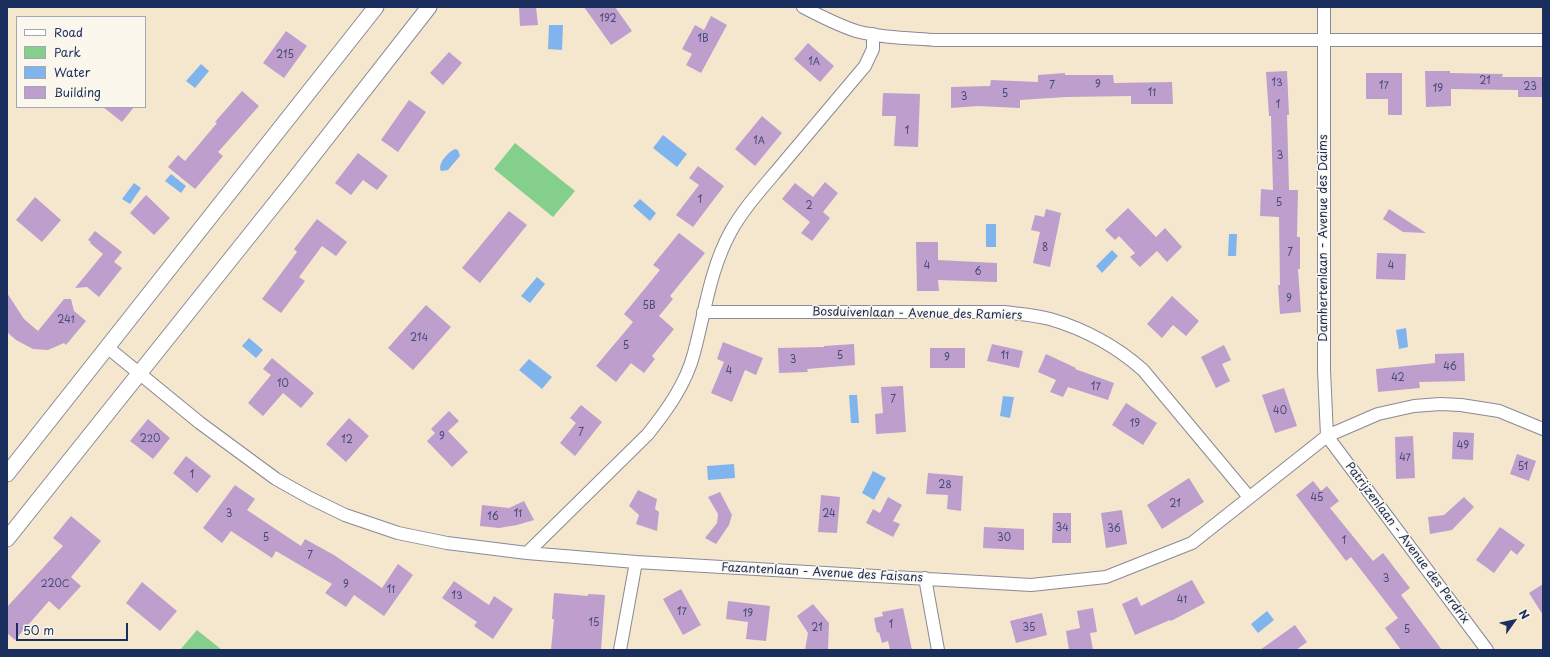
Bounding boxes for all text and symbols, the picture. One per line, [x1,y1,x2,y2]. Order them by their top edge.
house number: 192 [599,13,617,25]
legend [16,16,146,108]
text: Road [54,23,83,41]
house number: 1B [697,33,709,45]
text: Park [54,43,81,61]
house number: 215 [276,49,294,61]
house number: 1A [808,56,820,68]
text: Water [54,63,90,81]
house number: 21 [1479,75,1491,87]
house number: 13 [1271,77,1283,89]
house number: 9 [1095,79,1101,91]
house number: 7 [1049,80,1055,92]
house number: 17 [1379,80,1389,92]
house number: 23 [1523,81,1537,93]
text: Building [54,83,101,101]
house number: 19 [1433,83,1443,95]
house number: 11 [1148,87,1156,99]
house number: 5 [1002,88,1008,100]
house number: 3 [961,91,967,103]
house number: 1 [1276,99,1280,111]
house number: 1 [905,125,909,137]
street label: Damhertenlaan - Avenue des Daims [1317,134,1331,342]
house number: 1A [753,135,765,147]
house number: 3 [1277,150,1283,162]
house number: 1 [698,194,702,206]
house number: 5 [1276,197,1282,209]
house number: 2 [805,200,813,212]
house number: 8 [1042,242,1048,254]
house number: 7 [1287,247,1293,259]
house number: 4 [924,260,930,272]
house number: 4 [1388,260,1394,272]
house number: 6 [974,266,982,278]
house number: 9 [1286,293,1292,305]
house number: 5B [642,300,656,312]
street label: Bosduivenlaan - Avenue des Ramiers [812,305,1022,323]
house number: 241 [57,314,75,326]
house number: 214 [410,332,428,344]
house number: 5 [623,340,629,352]
house number: 5 [837,350,843,362]
house number: 11 [1001,350,1009,362]
house number: 9 [944,352,950,364]
house number: 3 [790,354,796,366]
house number: 46 [1443,361,1457,373]
house number: 4 [726,365,732,377]
house number: 42 [1391,372,1405,384]
house number: 10 [277,378,289,390]
house number: 17 [1091,381,1101,393]
house number: 7 [890,394,896,406]
house number: 40 [1273,405,1287,417]
house number: 19 [1130,418,1140,430]
house number: 7 [578,427,584,439]
house number: 9 [439,431,445,443]
house number: 220 [140,433,160,445]
house number: 12 [341,434,353,446]
house number: 49 [1457,440,1469,452]
house number: 47 [1399,452,1411,464]
street label: Patrijzenlaan - Avenue des Perdrix [1342,460,1472,626]
house number: 51 [1518,461,1528,473]
house number: 1 [190,469,194,481]
house number: 28 [938,479,952,491]
house number: 45 [1311,492,1323,504]
house number: 21 [1169,498,1181,510]
house number: 3 [226,508,232,520]
house number: 11 [514,508,522,520]
house number: 24 [822,508,836,520]
house number: 16 [487,511,499,523]
house number: 34 [1055,522,1069,534]
house number: 36 [1107,523,1121,535]
house number: 5 [263,532,269,544]
house number: 30 [997,532,1011,544]
house number: 1 [1342,535,1346,547]
house number: 7 [307,550,313,562]
street label: Fazantenlaan - Avenue des Faisans [721,561,923,585]
house number: 3 [1383,573,1389,585]
house number: 220C [41,578,69,590]
house number: 9 [343,579,349,591]
house number: 11 [387,584,395,596]
house number: 13 [451,590,463,602]
house number: 41 [1177,594,1187,606]
north arrow [1494,601,1534,641]
house number: 17 [677,606,687,618]
text: N [1515,606,1534,622]
house number: 19 [743,608,753,620]
scale bar [18,615,130,641]
house number: 15 [589,617,599,629]
house number: 1 [889,619,893,631]
text: 50 m [23,621,54,639]
house number: 21 [811,622,823,634]
house number: 35 [1023,622,1035,634]
house number: 5 [1404,624,1410,636]

